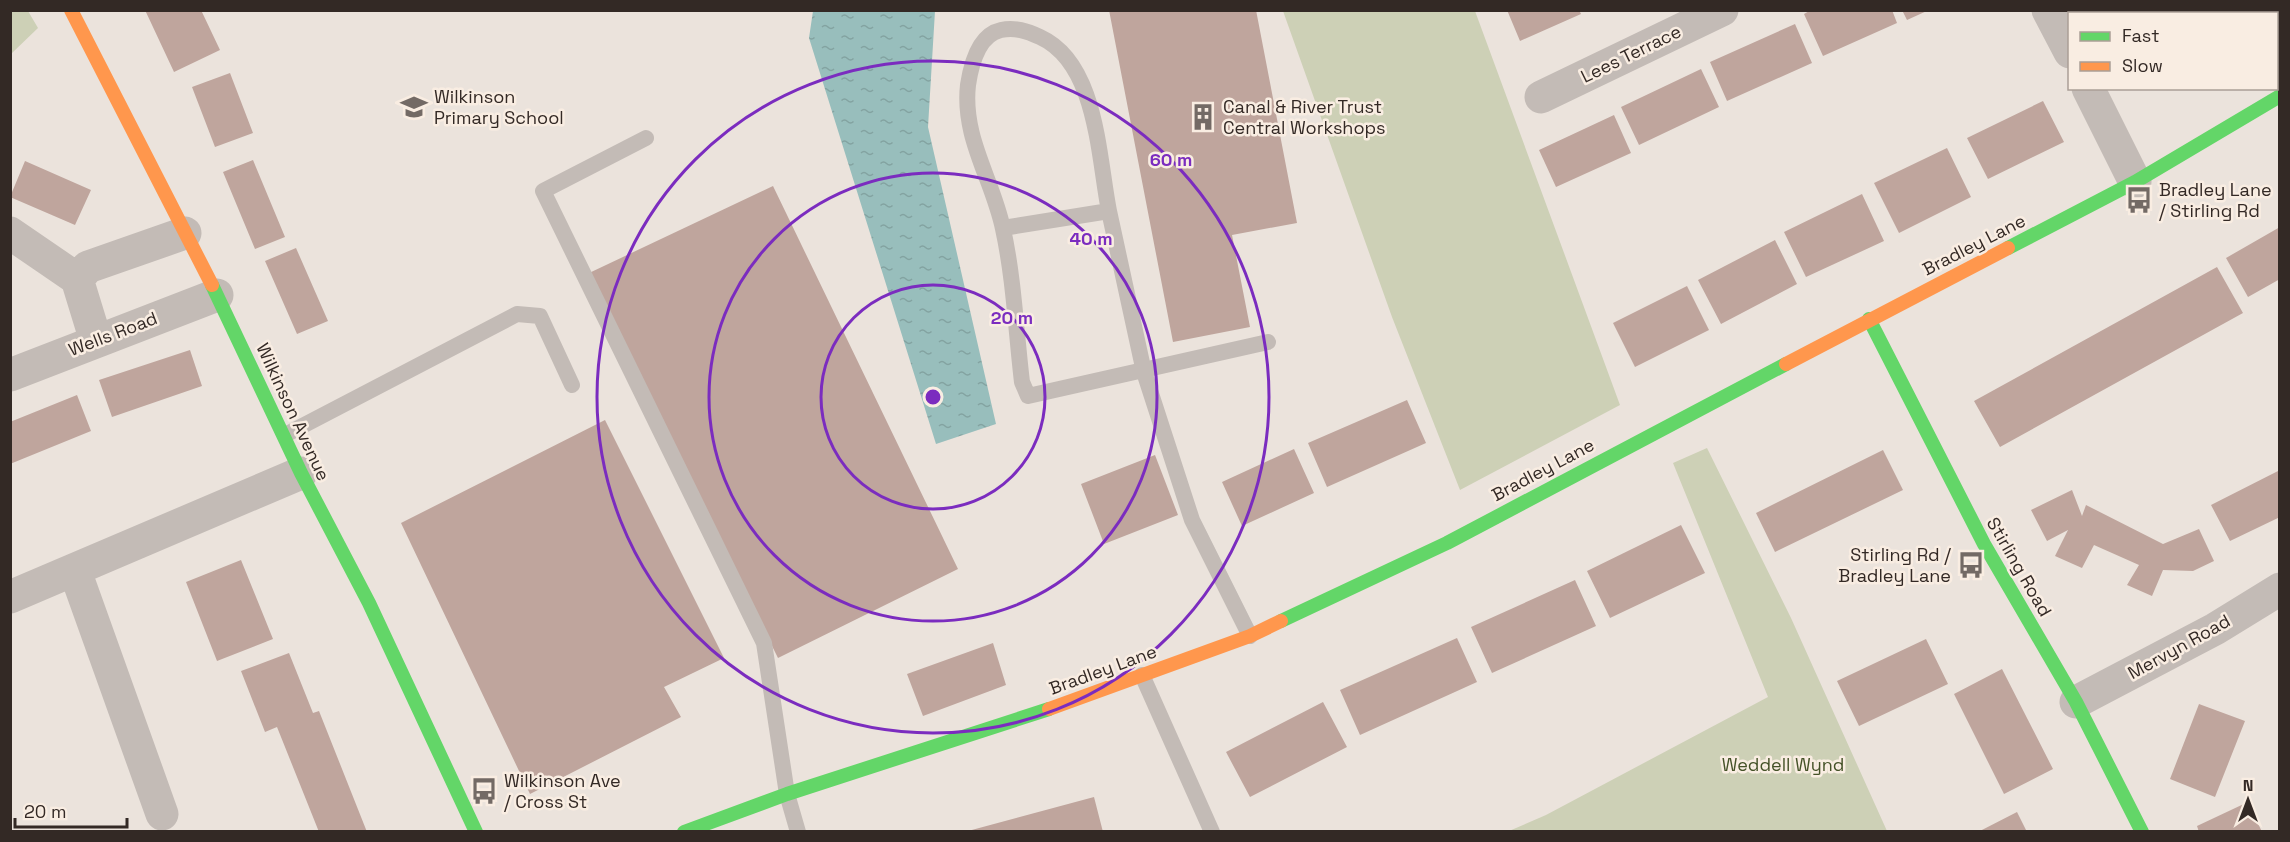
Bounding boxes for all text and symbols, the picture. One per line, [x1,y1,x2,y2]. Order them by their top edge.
legend [2068,12,2278,90]
street label: Lees Terrace [1577,19,1685,88]
text: Fast [2122,24,2159,47]
text: Slow [2122,54,2163,77]
place label: Wilkinson Primary School [434,85,564,129]
school or university icon: Wilkinson Primary School [399,92,429,122]
place label: Canal & River Trust Central Workshops [1223,95,1386,139]
building icon: Canal & River Trust Central Workshops [1188,102,1218,132]
text: 60 m [1150,148,1192,171]
place label: Bradley Lane / Stirling Rd [2159,178,2272,222]
bus stop icon: Bradley Lane / Stirling Rd [2124,185,2154,215]
street label: Bradley Lane [1918,209,2029,280]
text: 40 m [1069,227,1113,250]
street label: Wells Road [65,306,160,361]
text: 20 m [991,306,1033,329]
street label: Wilkinson Avenue [251,339,335,484]
centre of rings [923,387,943,407]
street label: Bradley Lane [1488,433,1598,506]
street label: Stirling Road [1982,513,2057,620]
place label: Stirling Rd / Bradley Lane [1838,543,1951,587]
bus stop icon: Stirling Rd / Bradley Lane [1956,550,1986,580]
street label: Mervyn Road [2124,609,2234,684]
street label: Bradley Lane [1046,639,1160,700]
park label: Weddell Wynd [1722,753,1844,776]
place label: Wilkinson Ave / Cross St [504,769,621,813]
north arrow [2218,770,2278,830]
text: N [2243,775,2253,796]
bus stop icon: Wilkinson Ave / Cross St [469,776,499,806]
scale bar [15,791,128,829]
text: 20 m [24,800,67,823]

